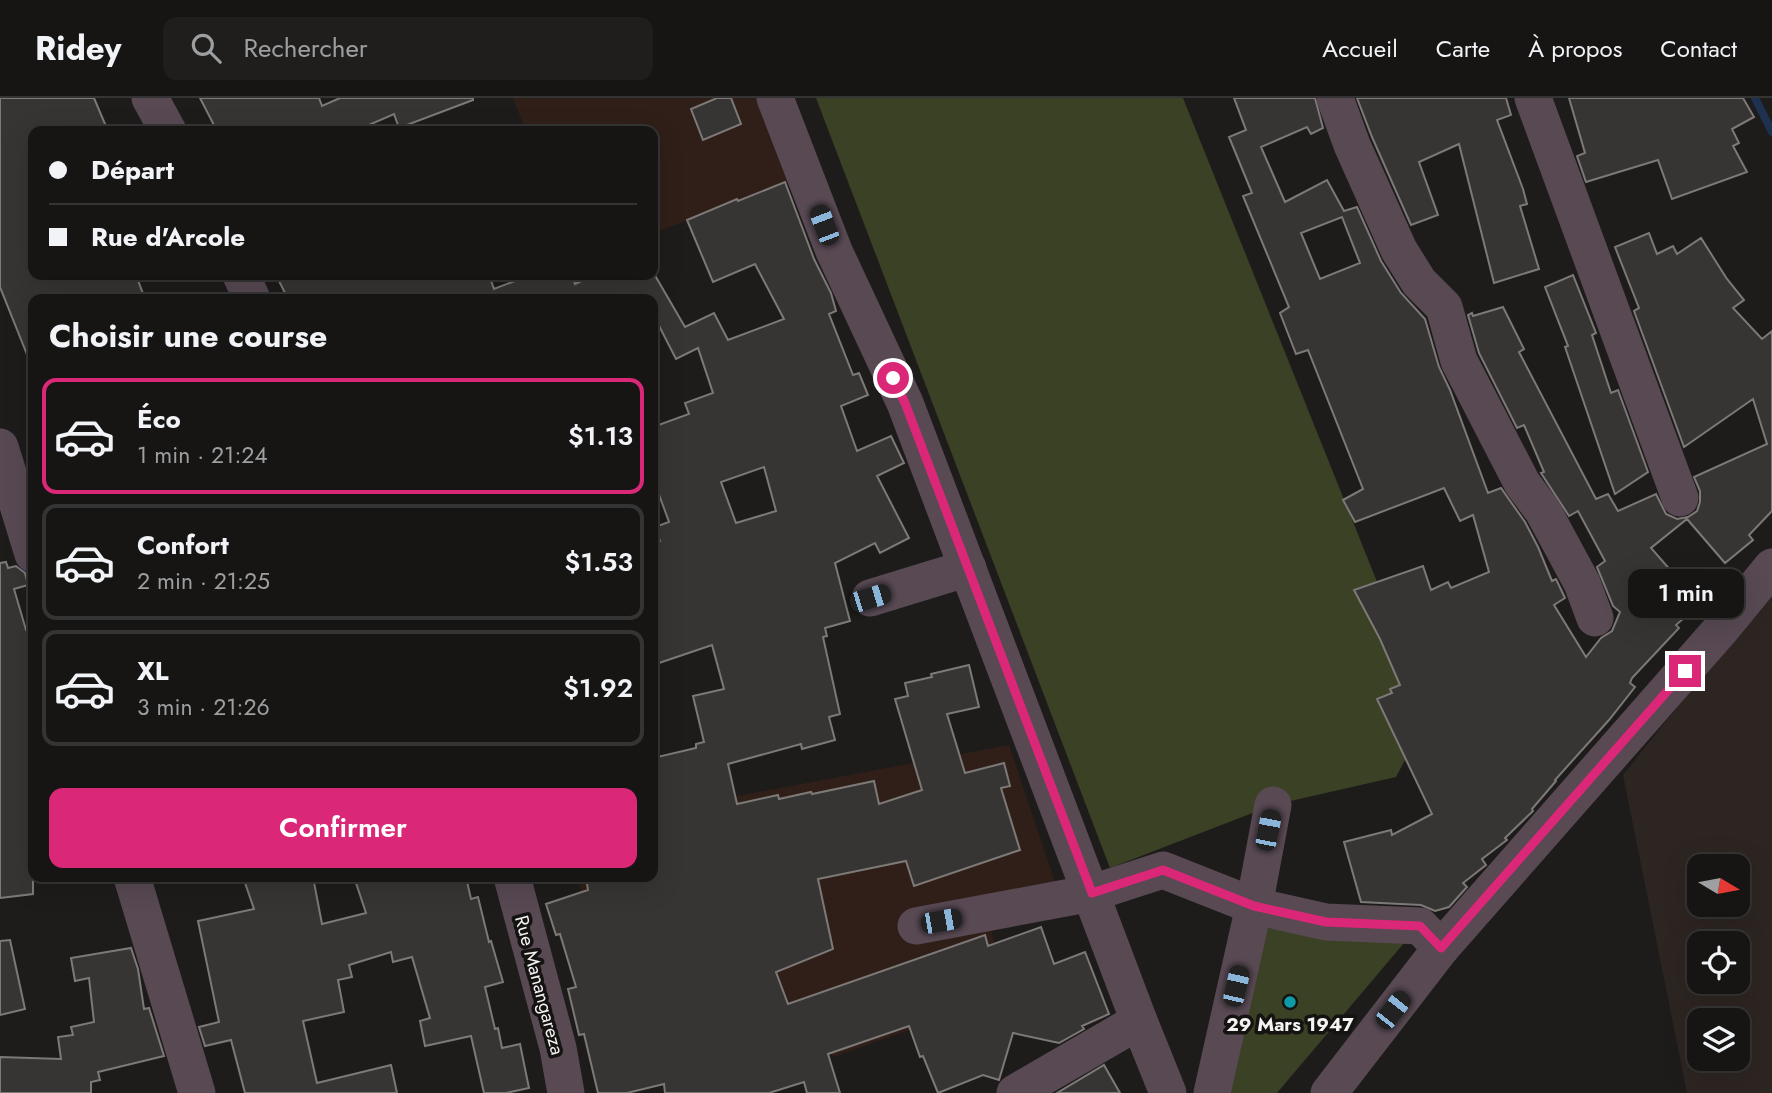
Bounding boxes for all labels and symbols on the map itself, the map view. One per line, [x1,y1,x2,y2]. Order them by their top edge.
car [807,202,842,248]
route start [877,362,909,394]
callout: 1 min [1627,570,1743,618]
car [847,582,894,614]
route end [1669,655,1701,687]
car [1254,807,1283,853]
north arrow [1687,854,1750,917]
car [919,907,964,935]
street label: Rue Manangareza [508,912,571,1058]
car [1222,963,1251,1009]
car [1372,987,1415,1033]
marker: 29 Mars 1947 [1282,994,1298,1010]
place label: 29 Mars 1947 [1226,1011,1354,1038]

